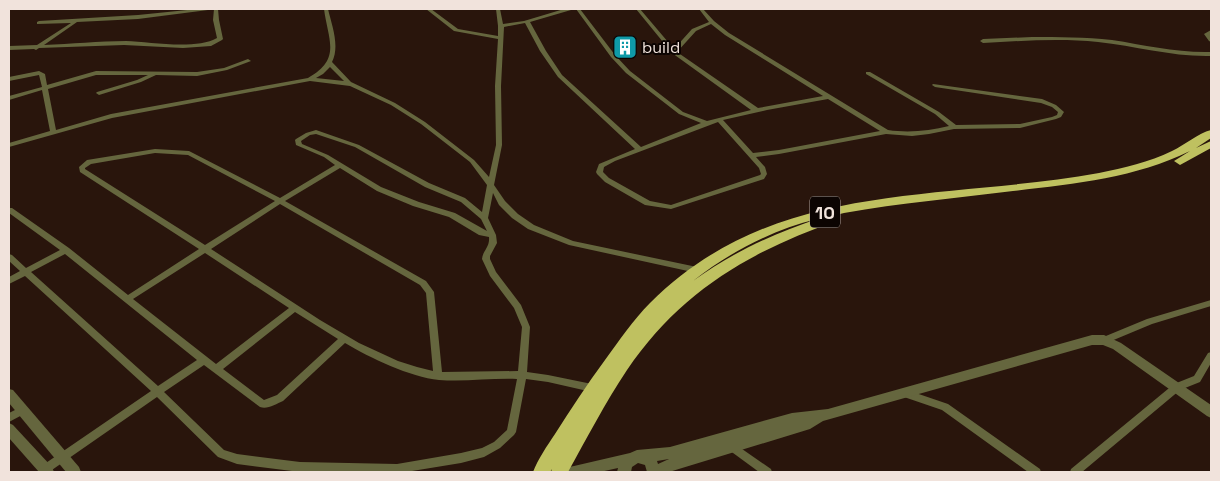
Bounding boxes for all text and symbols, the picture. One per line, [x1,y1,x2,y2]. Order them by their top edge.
building icon: build [612,34,638,60]
place label: build [642,37,680,58]
road number: 10 [810,196,840,228]

